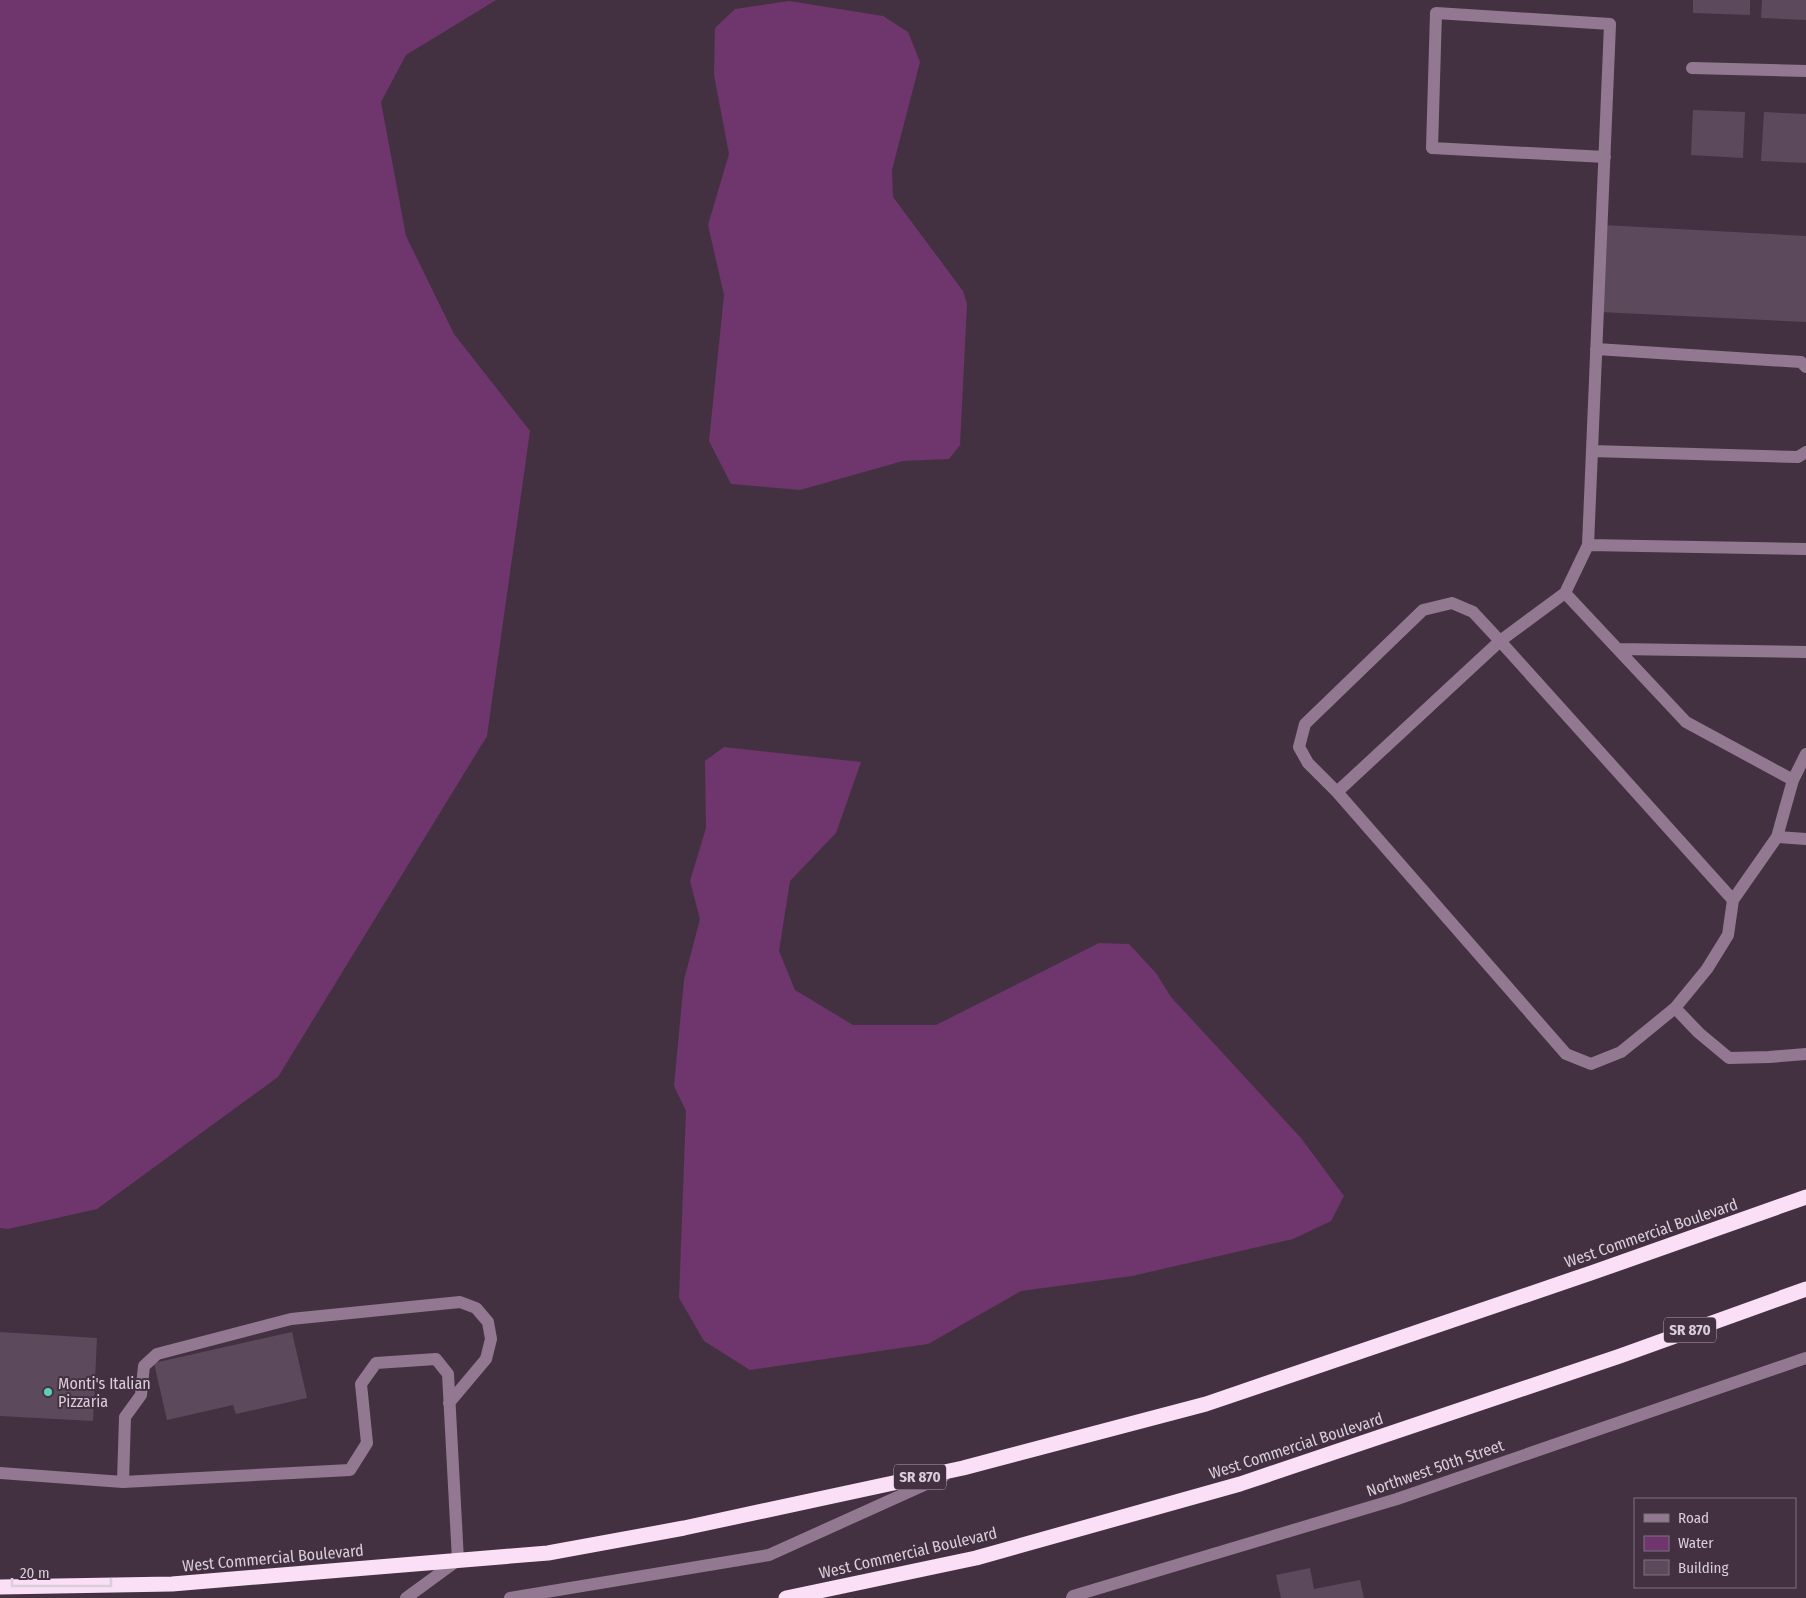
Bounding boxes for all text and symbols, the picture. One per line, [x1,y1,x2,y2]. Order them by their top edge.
street label: West Commercial Boulevard [1562,1194,1740,1272]
road number: SR 870 [1664,1318,1716,1342]
place label: Monti's Italian Pizzaria [58,1374,151,1411]
marker: Monti's Italian Pizzaria [42,1386,54,1398]
street label: West Commercial Boulevard [1207,1409,1385,1483]
street label: Northwest 50th Street [1364,1435,1507,1500]
road number: SR 870 [894,1464,946,1490]
legend [1634,1498,1796,1588]
text: Road [1678,1509,1709,1527]
street label: West Commercial Boulevard [817,1523,999,1583]
text: Water [1678,1534,1714,1552]
street label: West Commercial Boulevard [182,1541,364,1575]
scale bar [12,1556,111,1588]
text: Building [1678,1559,1729,1577]
text: 20 m [20,1564,50,1582]

